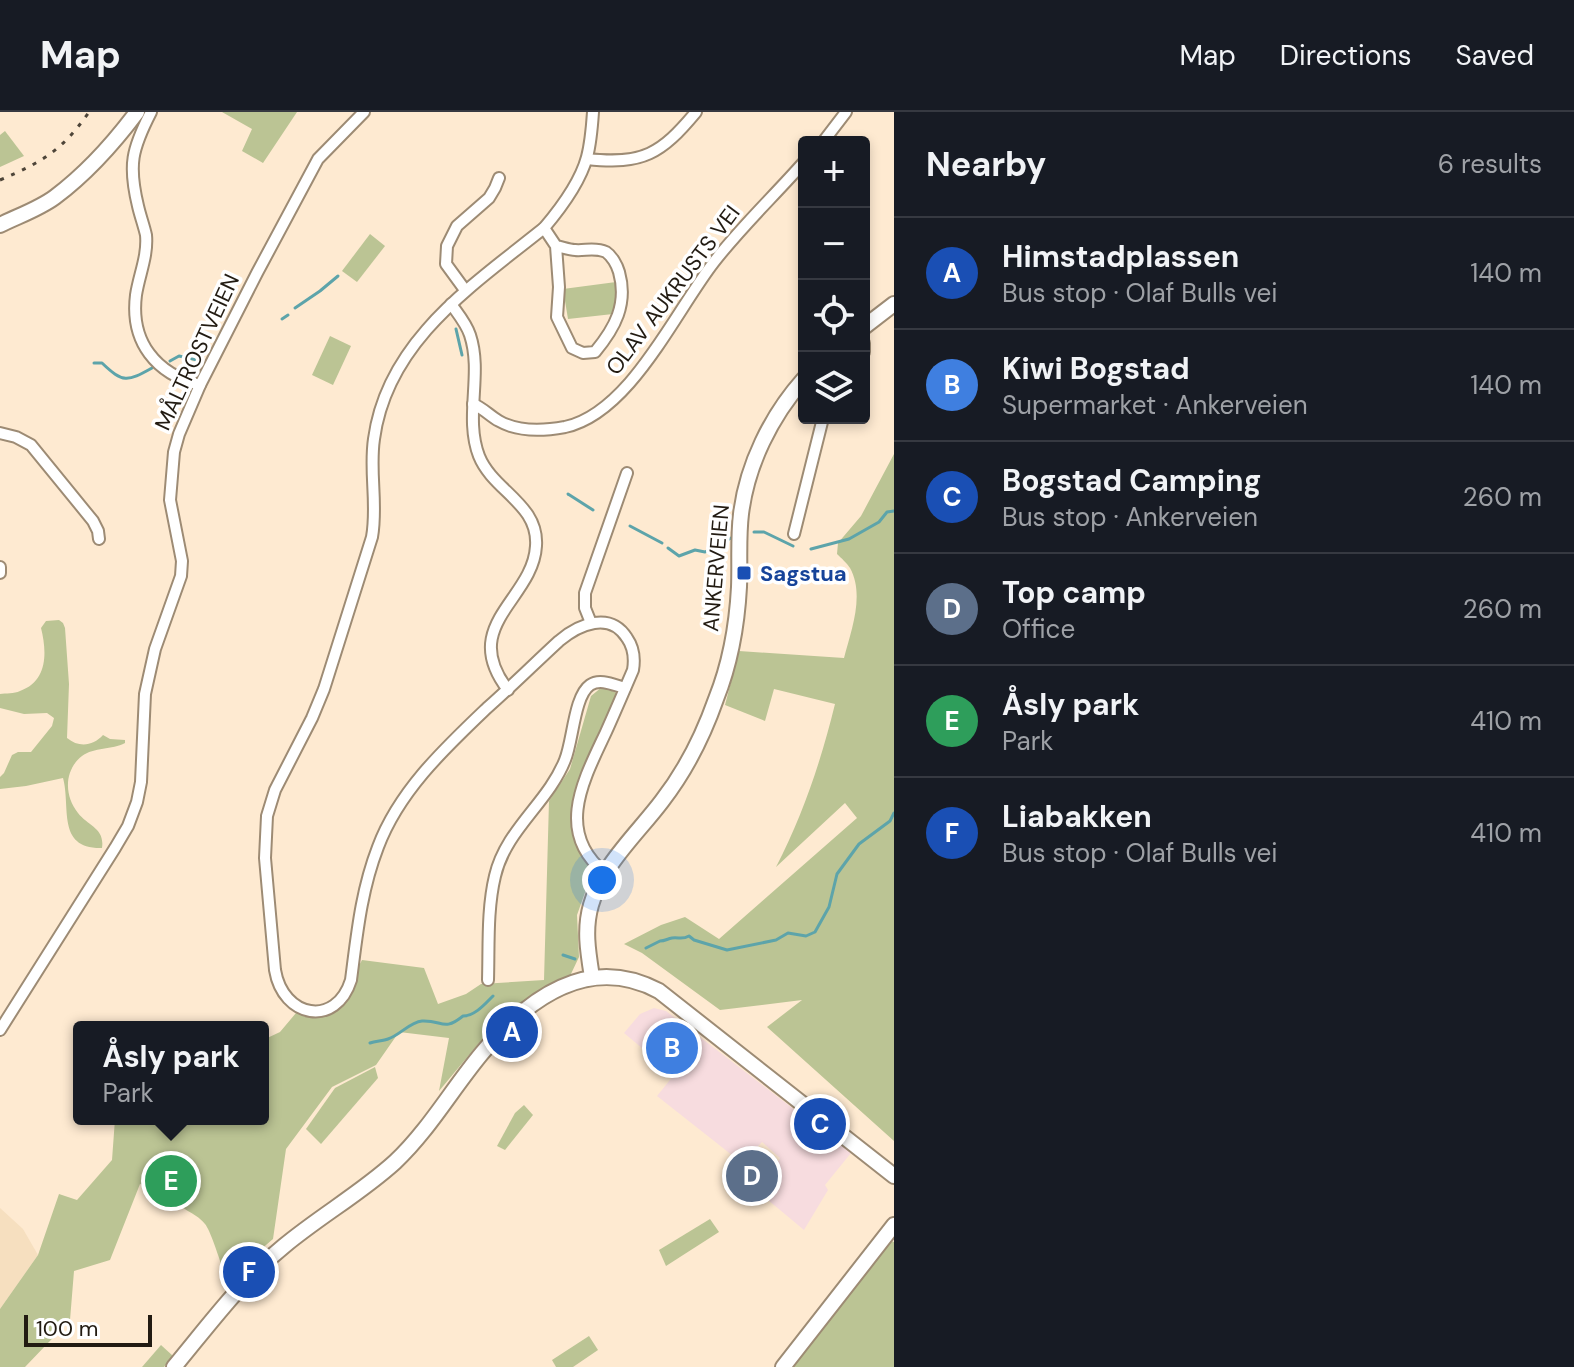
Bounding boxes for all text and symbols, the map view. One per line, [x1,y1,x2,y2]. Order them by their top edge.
text: Map [40,30,121,80]
text: Map [1179,37,1236,74]
text: Directions [1280,37,1412,74]
text: Saved [1456,37,1534,74]
map controls [798,136,870,424]
button: + [798,136,870,208]
text: Nearby [926,142,1046,187]
text: 6 results [1438,147,1542,181]
street label: OLAV AUKRUSTS VEI [600,199,746,381]
button: − [798,208,870,280]
text: Himstadplassen [1002,237,1239,276]
text: A [943,256,961,290]
text: 140 m [1470,256,1542,290]
street label: MÅLTROSTVEIEN [148,269,246,435]
text: Bus stop · Olaf Bulls vei [1002,276,1278,310]
button: locate [798,280,870,352]
text: Kiwi Bogstad [1002,349,1190,388]
button: layers [798,352,870,424]
text: B [944,368,960,402]
text: 140 m [1470,368,1542,402]
text: Supermarket · Ankerveien [1002,388,1308,422]
text: Bogstad Camping [1002,461,1261,500]
text: C [942,480,962,514]
text: 260 m [1463,480,1542,514]
text: Bus stop · Ankerveien [1002,500,1258,534]
street label: ANKERVEIEN [696,503,736,633]
place label: Sagstua [760,559,847,588]
marker: Sagstua [735,564,753,582]
text: Top camp [1002,573,1146,612]
text: D [943,592,961,626]
text: 260 m [1463,592,1542,626]
text: Office [1002,612,1075,646]
text: Åsly park [1002,685,1139,724]
text: E [944,704,960,738]
text: 410 m [1470,704,1542,738]
text: Park [1002,724,1053,758]
text: Liabakken [1002,797,1152,836]
text: F [945,816,959,850]
text: 410 m [1470,816,1542,850]
text: Bus stop · Olaf Bulls vei [1002,836,1278,870]
your location [582,860,622,900]
pin: A [486,1002,538,1062]
pin: B [646,1018,698,1078]
popup [73,1021,269,1125]
text: Åsly park [102,1037,240,1076]
text: Park [102,1076,154,1110]
pin: C [794,1094,846,1154]
pin: D [726,1146,778,1206]
pin: E [145,1151,197,1211]
pin: F [223,1242,275,1302]
scale bar [24,1311,152,1347]
text: 100 m [36,1314,98,1343]

